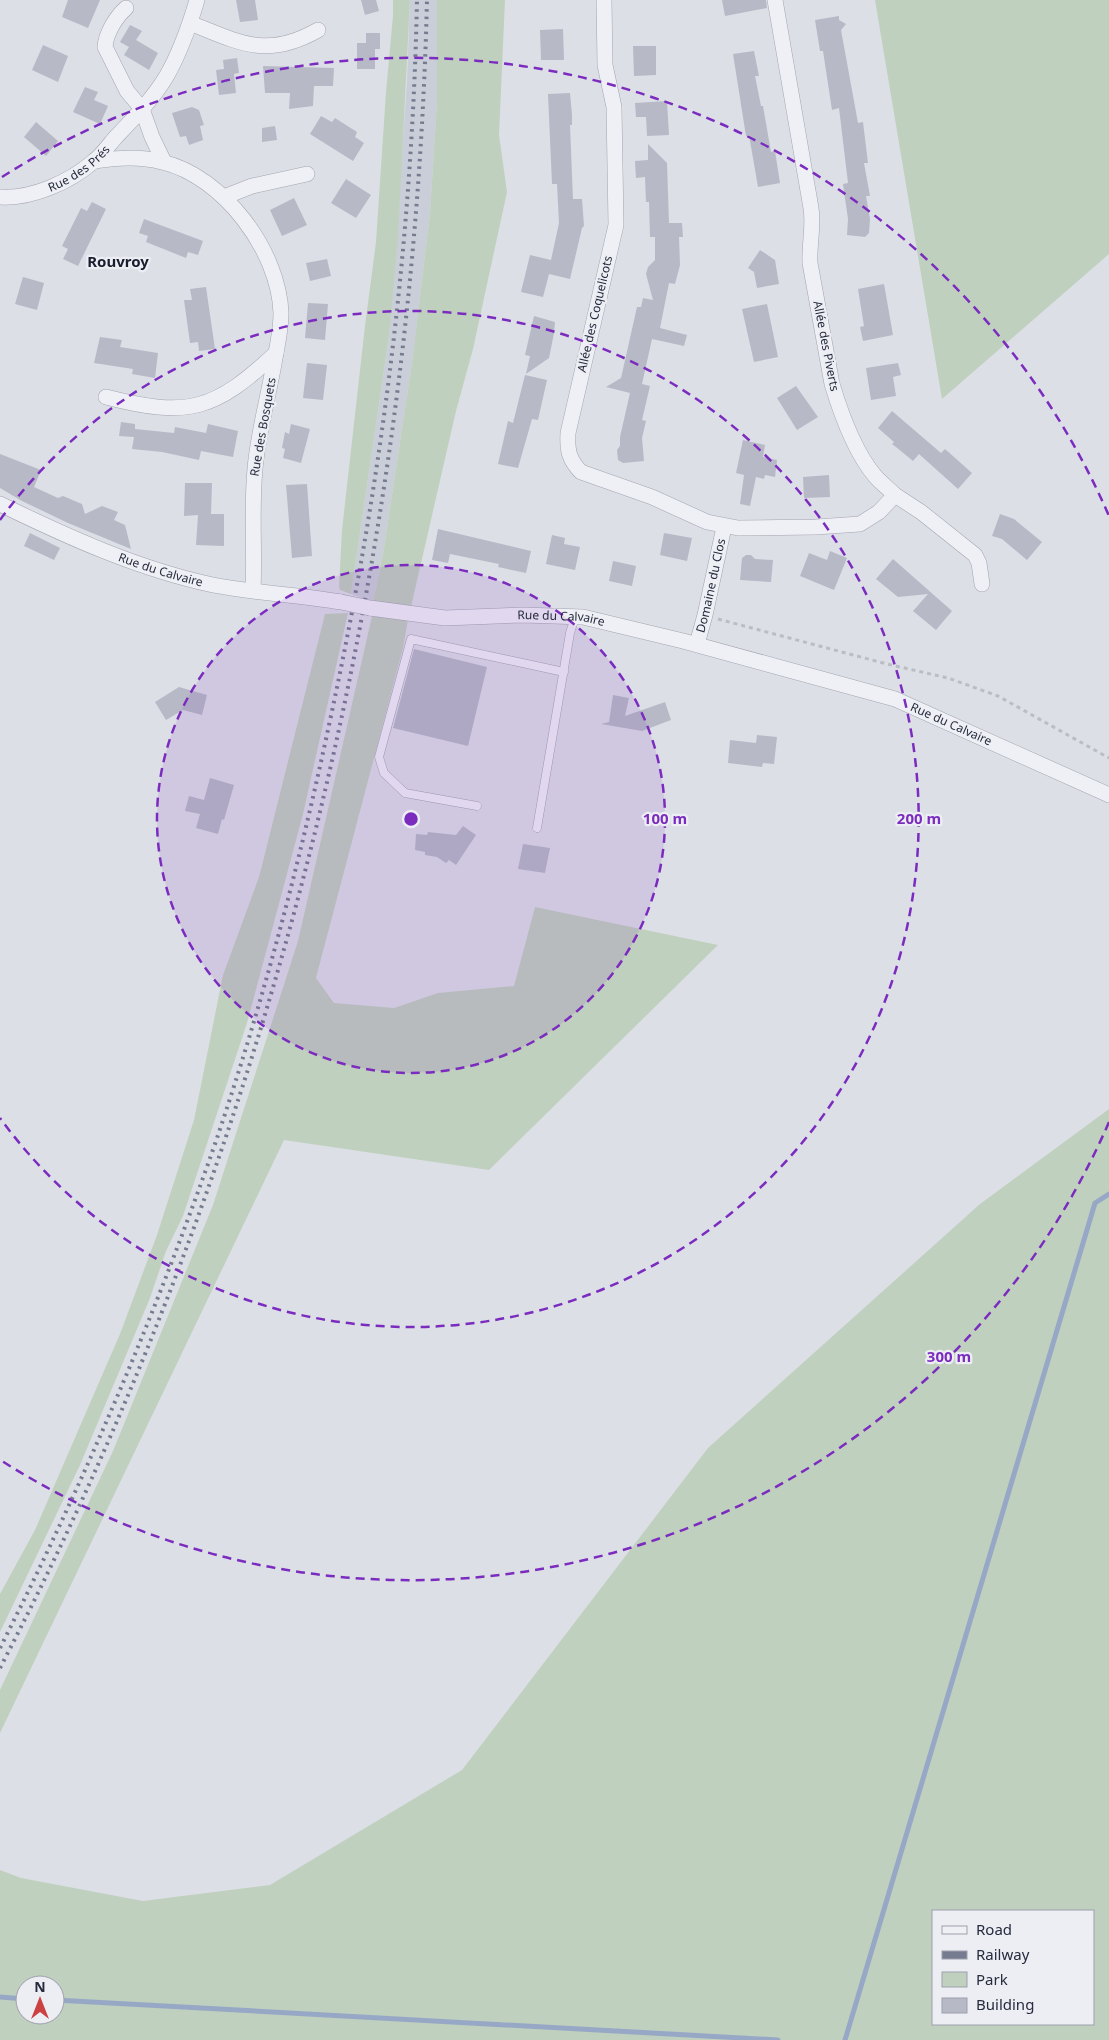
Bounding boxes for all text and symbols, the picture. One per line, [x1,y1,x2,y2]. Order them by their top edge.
street label: Rue des Prés [45,141,114,196]
district label: Rouvroy [87,251,149,271]
street label: Allée des Coquelicots [573,254,616,374]
street label: Allée des Piverts [809,299,844,393]
street label: Rue des Bosquets [245,376,280,478]
street label: Domaine du Clos [692,537,729,635]
street label: Rue du Calvaire [116,548,205,591]
street label: Rue du Calvaire [517,606,607,630]
street label: Rue du Calvaire [908,698,995,750]
text: 100 m [643,808,687,828]
text: 200 m [897,808,941,828]
centre of rings [402,810,420,828]
text: 300 m [927,1346,971,1366]
legend [932,1910,1094,2025]
text: Road [976,1919,1012,1939]
text: Railway [976,1944,1030,1964]
text: Park [976,1969,1008,1989]
north arrow [15,1975,65,2025]
text: N [34,1977,46,1996]
text: Building [976,1994,1034,2014]

